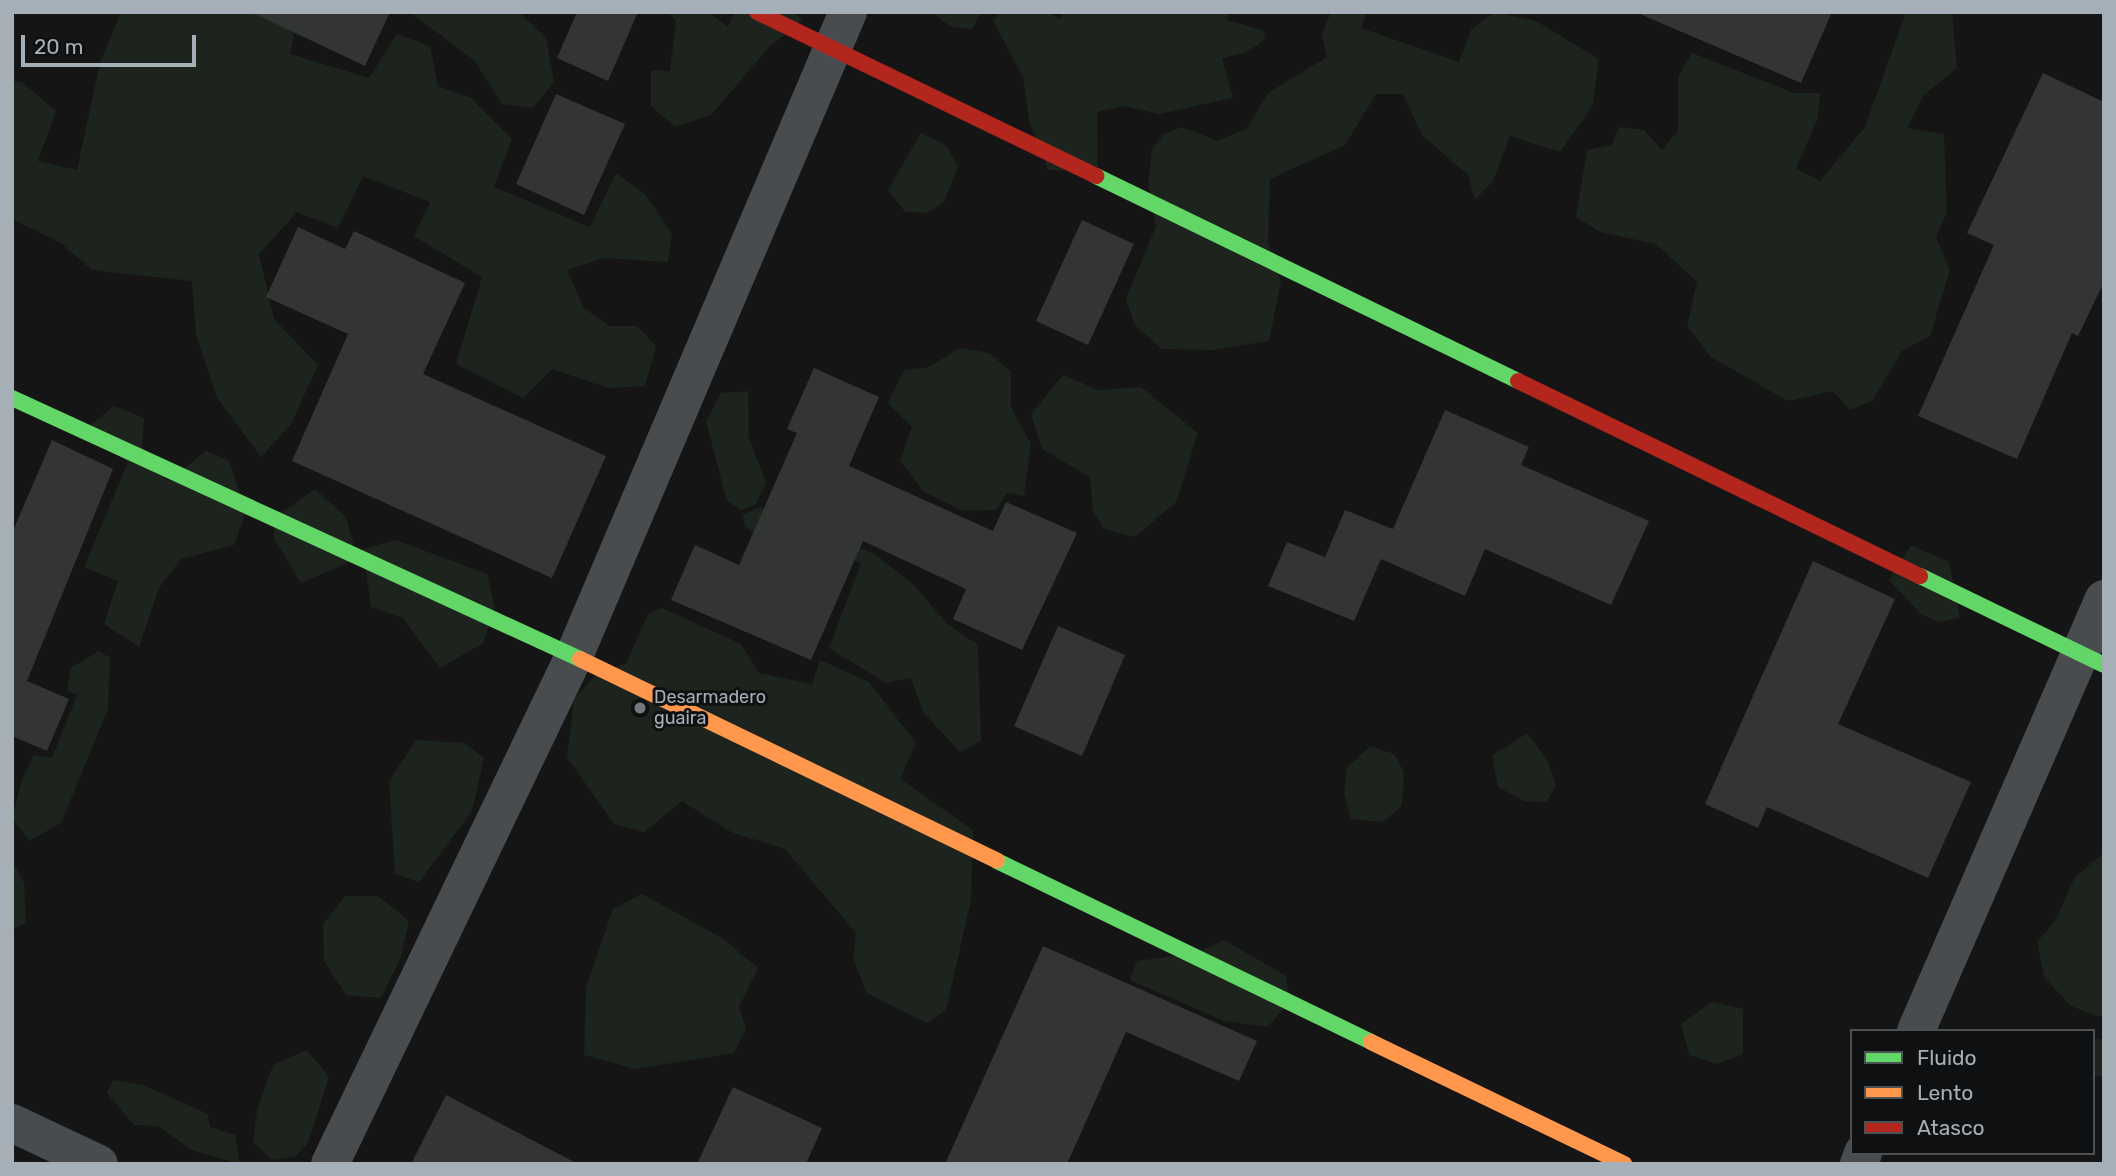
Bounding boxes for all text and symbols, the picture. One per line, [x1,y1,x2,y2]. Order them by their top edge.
scale bar [24,21,200,65]
text: 20 m [34,34,83,59]
place label: Desarmadero guaira [654,687,766,730]
marker: Desarmadero guaira [632,700,648,716]
legend [1850,1029,2095,1155]
text: Fluido [1917,1045,1977,1070]
text: Lento [1917,1080,1973,1105]
text: Atasco [1917,1115,1985,1140]

